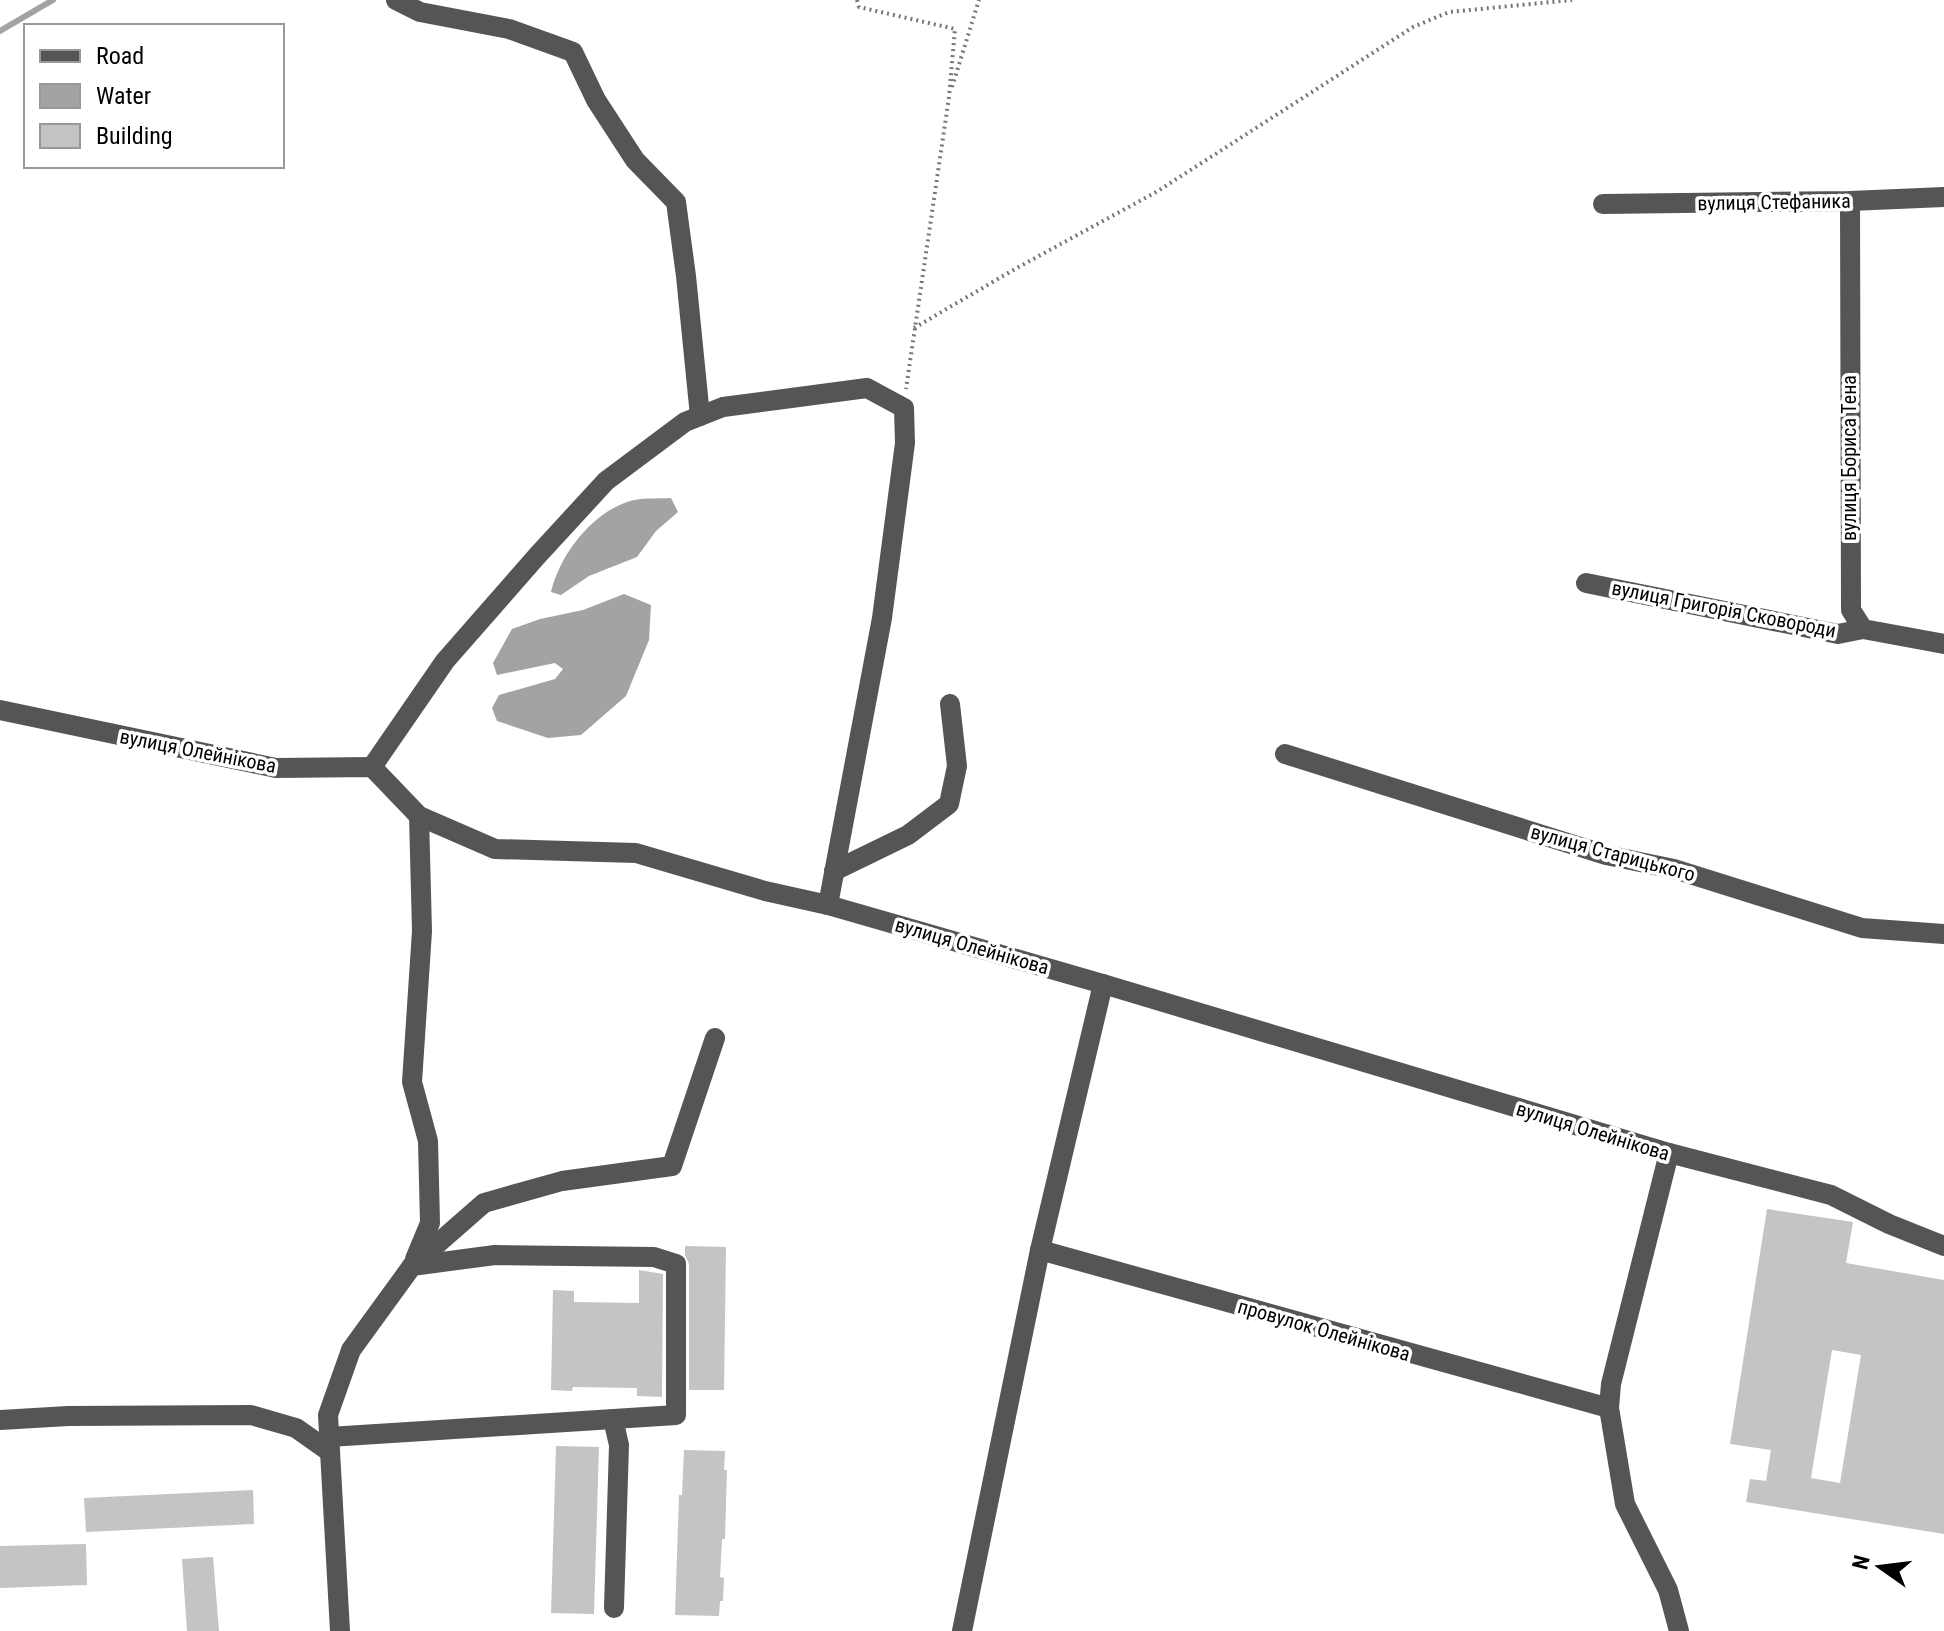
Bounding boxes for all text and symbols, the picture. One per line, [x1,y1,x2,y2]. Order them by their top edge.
legend [24,24,284,168]
text: Road [96,42,144,70]
text: Water [96,82,151,110]
text: Building [96,122,173,150]
street label: вулиця Стефаника [1697,189,1851,215]
street label: вулиця Бориса Тена [1837,375,1861,541]
street label: вулиця Григорія Сковороди [1610,575,1838,643]
street label: вулиця Олейнікова [118,724,278,778]
street label: вулиця Старицького [1528,820,1698,886]
street label: вулиця Олейнікова [892,913,1052,979]
street label: вулиця Олейнікова [1514,1096,1672,1166]
street label: провулок Олейнікова [1235,1294,1413,1366]
north arrow [1840,1527,1920,1607]
text: N [1847,1553,1875,1572]

